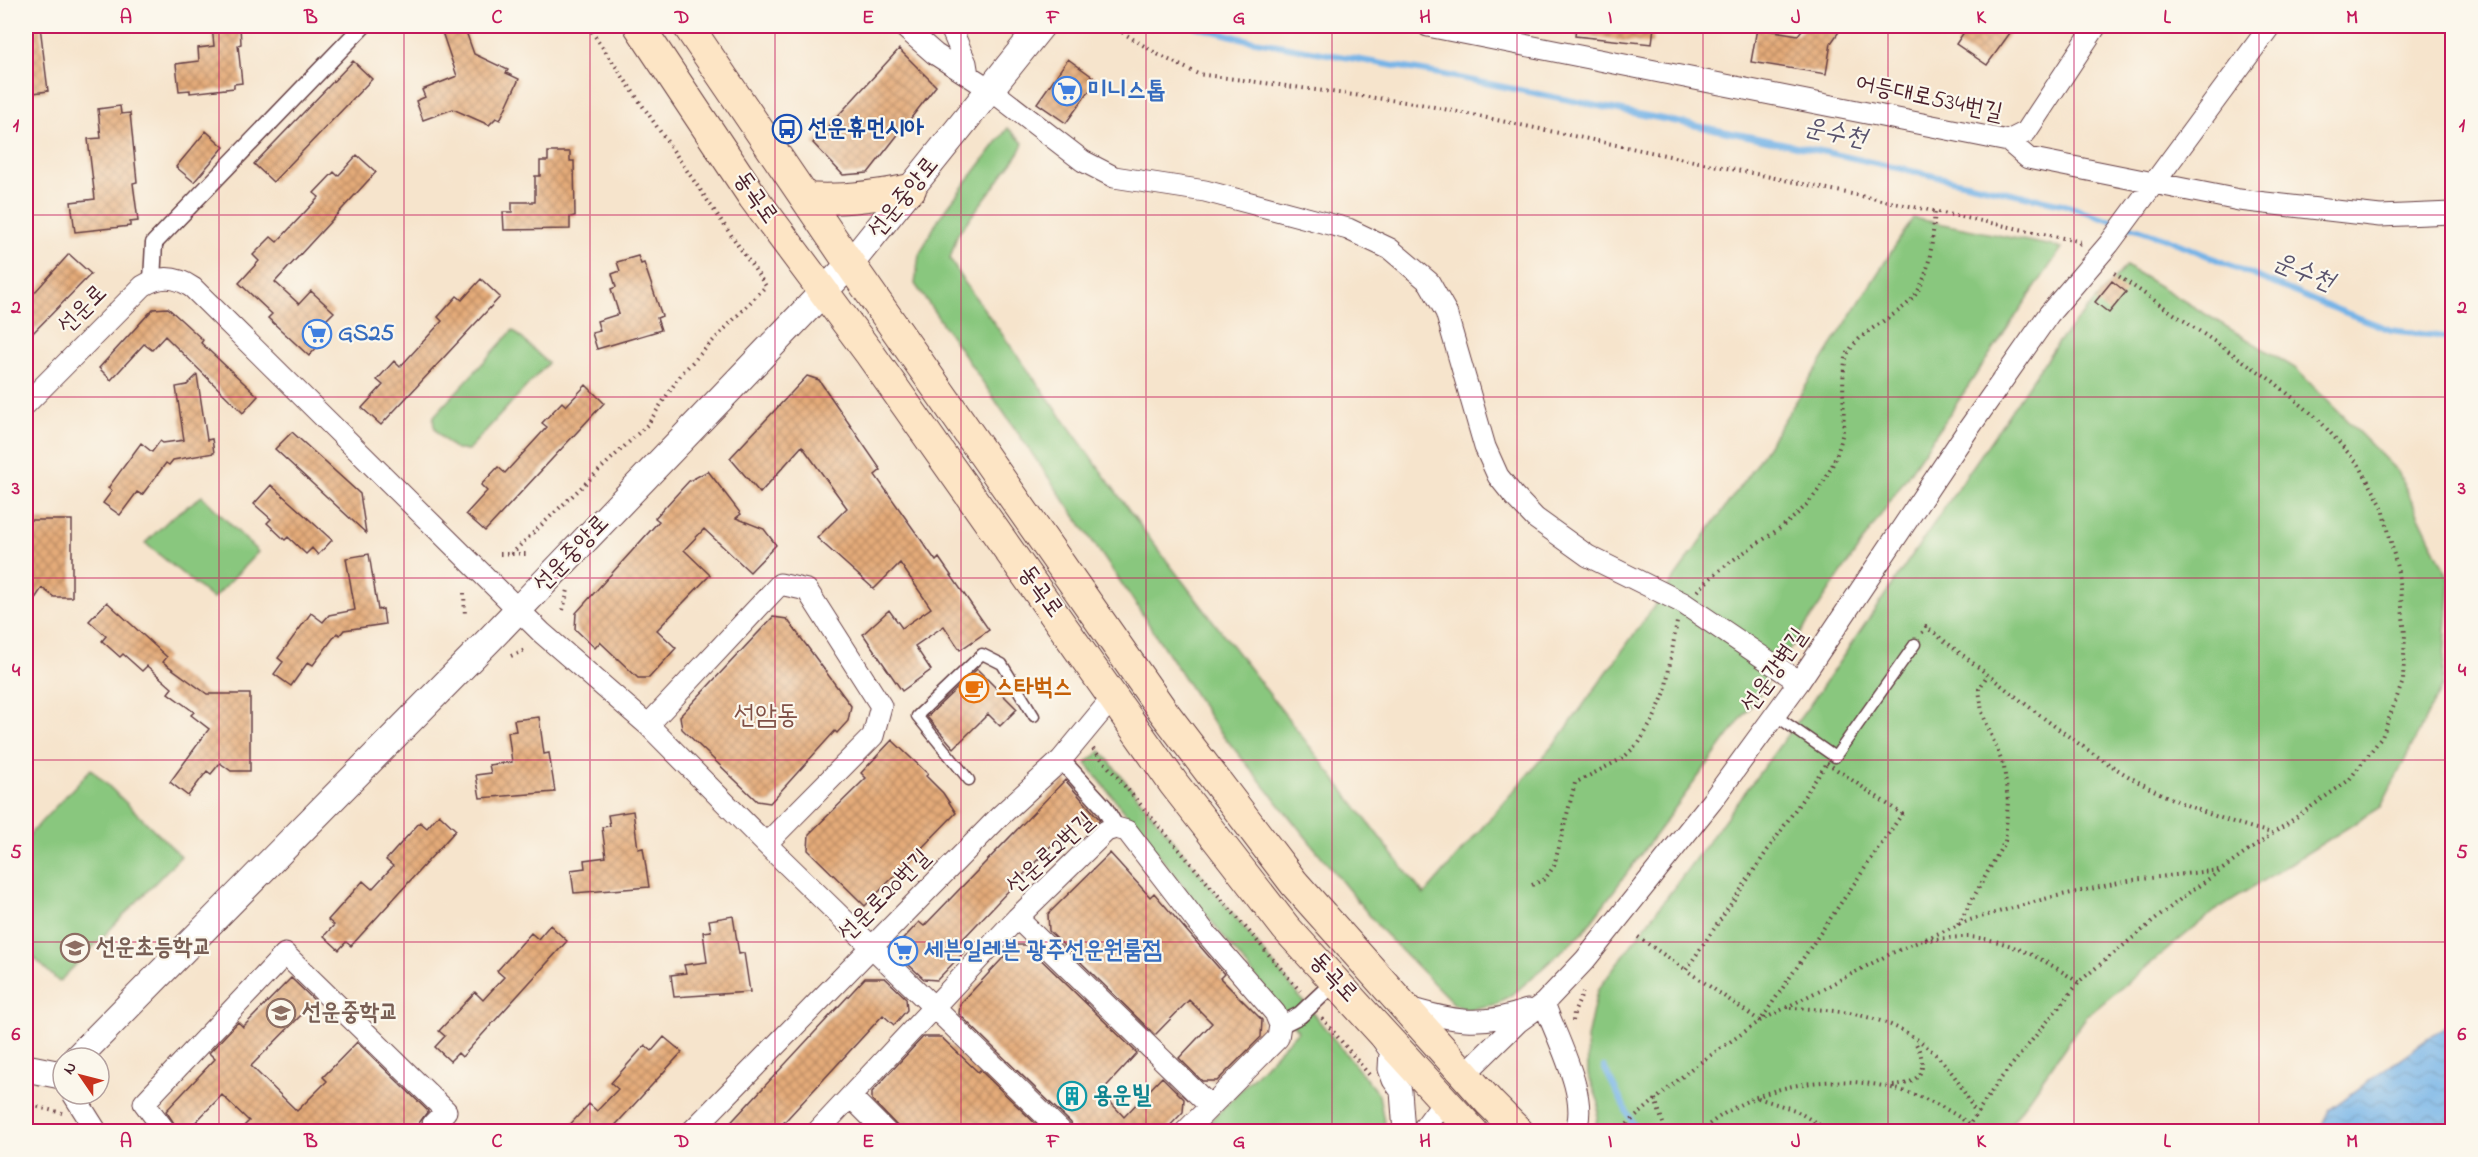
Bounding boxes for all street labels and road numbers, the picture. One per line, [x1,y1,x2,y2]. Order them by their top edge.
street label: 어등대로534번길 [1852,66,2006,132]
street label: 선운중앙로 [860,149,948,247]
street label: 동곡로 [724,164,786,232]
street label: 선운로 [50,277,116,343]
street label: 선운중앙로 [526,507,618,601]
street label: 동곡로 [1009,558,1071,626]
street label: 선운강변길 [1733,621,1817,721]
street label: 선운로2번길 [999,805,1103,903]
street label: 선운로20번길 [831,842,939,950]
street label: 동곡로 [1300,945,1366,1011]

